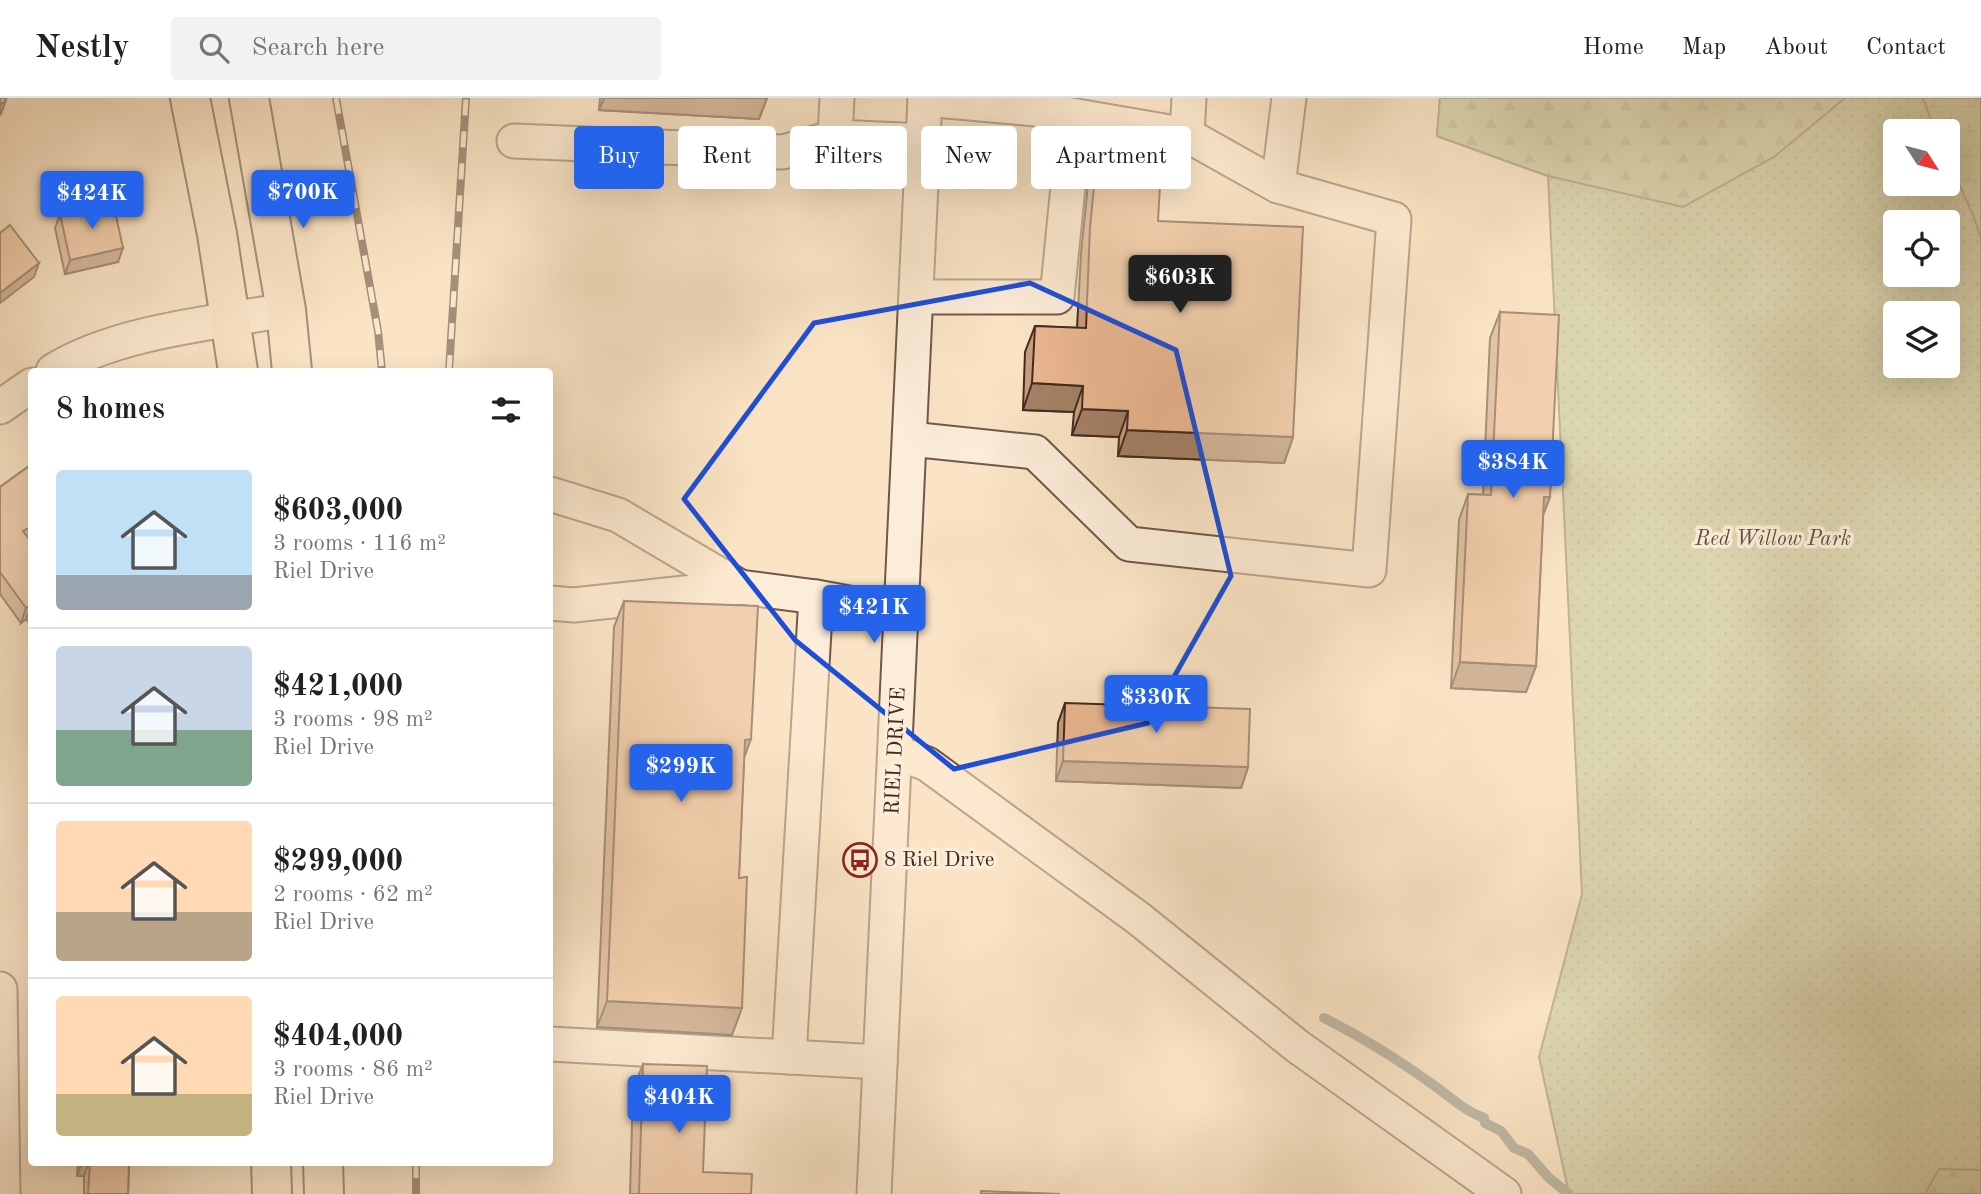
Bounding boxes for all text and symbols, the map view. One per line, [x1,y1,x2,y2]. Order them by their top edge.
search box [171,17,661,80]
icon: search [195,29,233,67]
text: Nestly [35,32,129,65]
text: Search here [251,35,385,61]
text: Home [1583,36,1644,60]
text: Map [1682,36,1726,60]
text: About [1764,36,1828,60]
text: Contact [1866,36,1946,60]
north arrow [1883,119,1960,196]
map controls [1883,119,1960,378]
chip: Buy [574,126,664,189]
chip: Rent [678,126,776,189]
chip: Filters [790,126,907,189]
chip: New [921,126,1017,189]
chip: Apartment [1031,126,1191,189]
pin: $700K [254,170,352,230]
pin: $424K [43,172,141,231]
text: $700K [267,181,339,204]
text: $424K [56,182,128,205]
button: locate [1883,210,1960,287]
pin: $603K [1131,256,1229,315]
text: $603K [1144,266,1216,289]
button: layers [1883,301,1960,378]
icon: filters [487,391,525,429]
text: 8 homes [56,395,165,425]
pin: $384K [1464,440,1562,500]
text: $384K [1477,451,1549,474]
text: $603,000 [273,496,403,526]
icon: home [112,498,196,582]
park label: Red Willow Park [1694,529,1851,550]
text: 3 rooms · 116 m² [273,532,446,555]
text: Riel Drive [273,560,374,583]
pin: $421K [825,586,923,645]
text: $421K [838,596,910,619]
text: $421,000 [273,672,403,702]
icon: home [112,674,196,758]
pin: $330K [1107,676,1205,735]
street label: RIEL DRIVE [882,686,910,816]
text: $330K [1120,686,1192,709]
text: 3 rooms · 98 m² [273,708,433,731]
text: Riel Drive [273,736,374,759]
pin: $299K [632,744,730,804]
text: $299K [645,755,717,778]
bus stop icon: 8 Riel Drive [841,841,879,879]
text: $299,000 [273,847,403,877]
icon: home [112,849,196,933]
place label: 8 Riel Drive [884,850,994,871]
text: 2 rooms · 62 m² [273,883,433,906]
text: Riel Drive [273,911,374,934]
text: $404,000 [273,1022,403,1052]
icon: home [112,1024,196,1108]
text: 3 rooms · 86 m² [273,1058,433,1081]
pin: $404K [630,1076,728,1135]
text: Riel Drive [273,1086,374,1109]
text: $404K [643,1086,715,1109]

